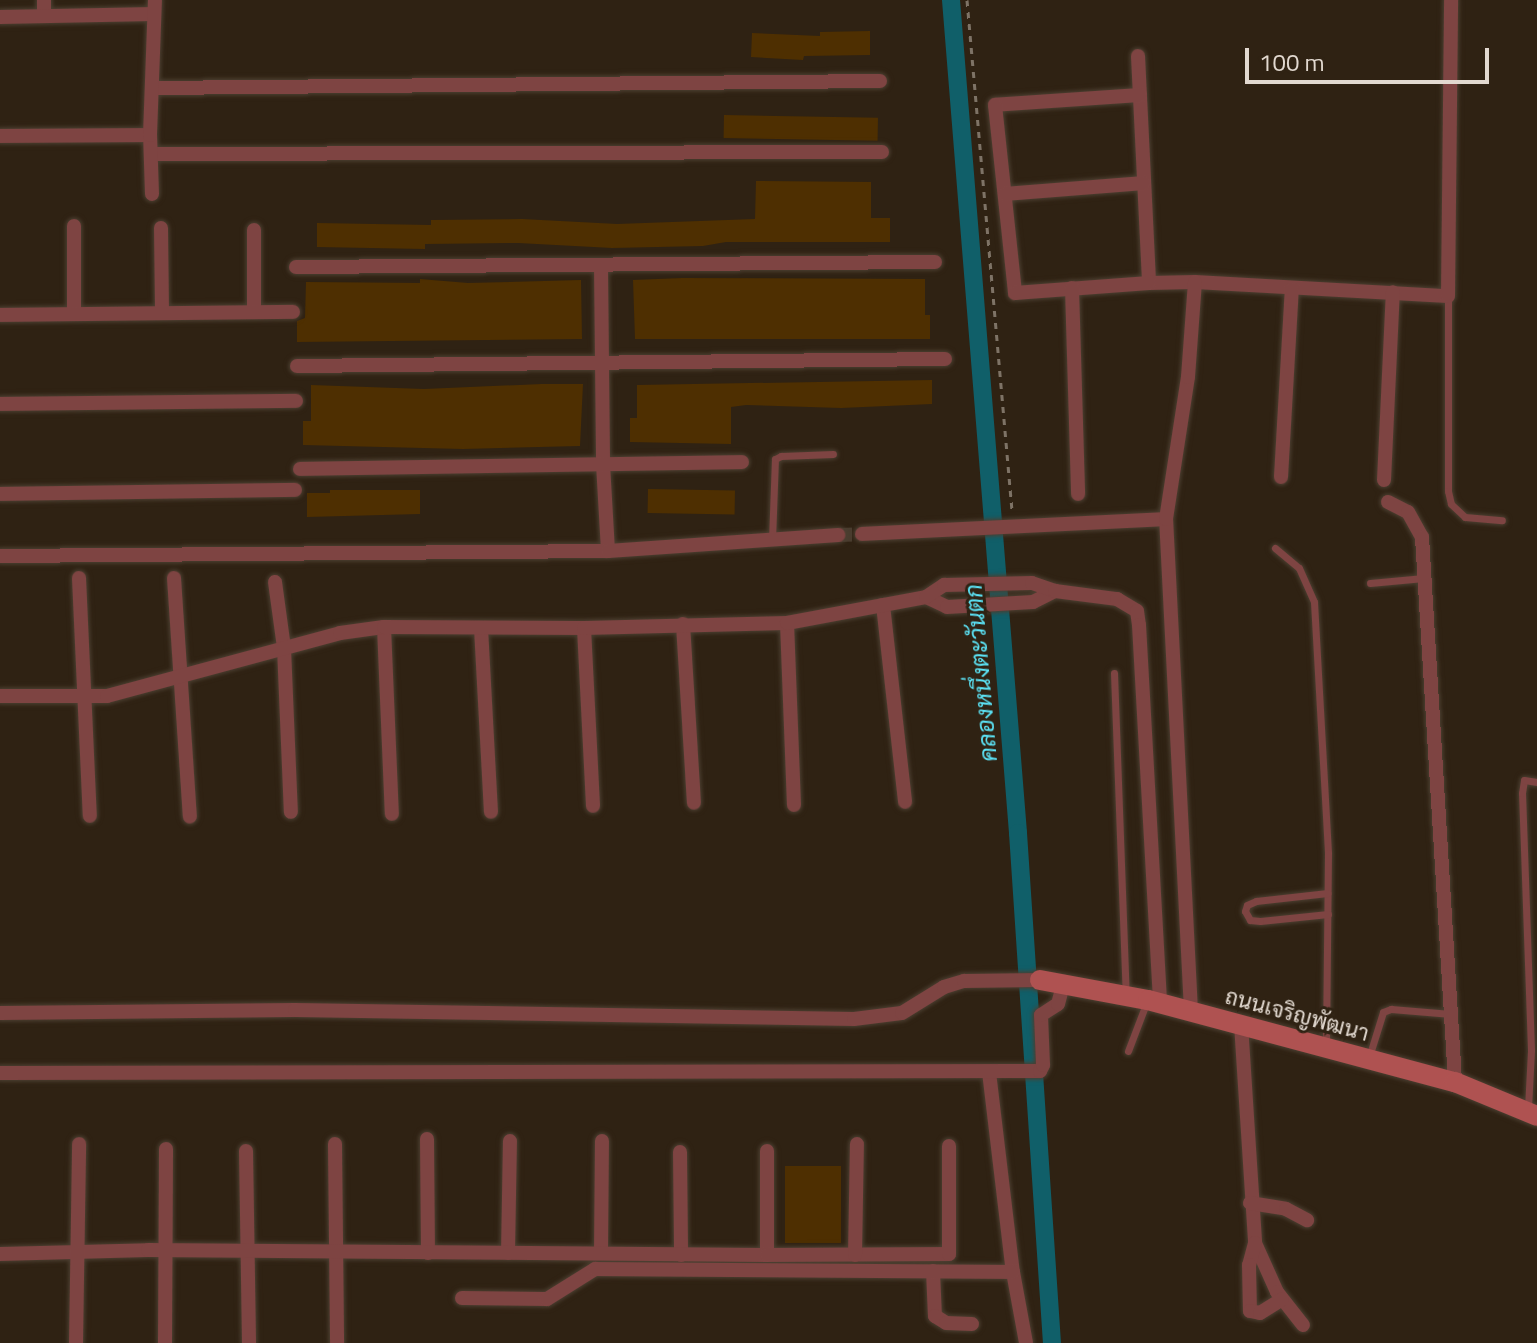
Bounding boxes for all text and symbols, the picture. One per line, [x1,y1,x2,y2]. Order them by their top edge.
scale bar [1249,32,1493,82]
text: 100 m [1259,44,1325,80]
water label: คลองหนึ่งตะวันตก [959,583,1003,763]
street label: ถนนเจริญพัฒนา [1222,983,1372,1047]

